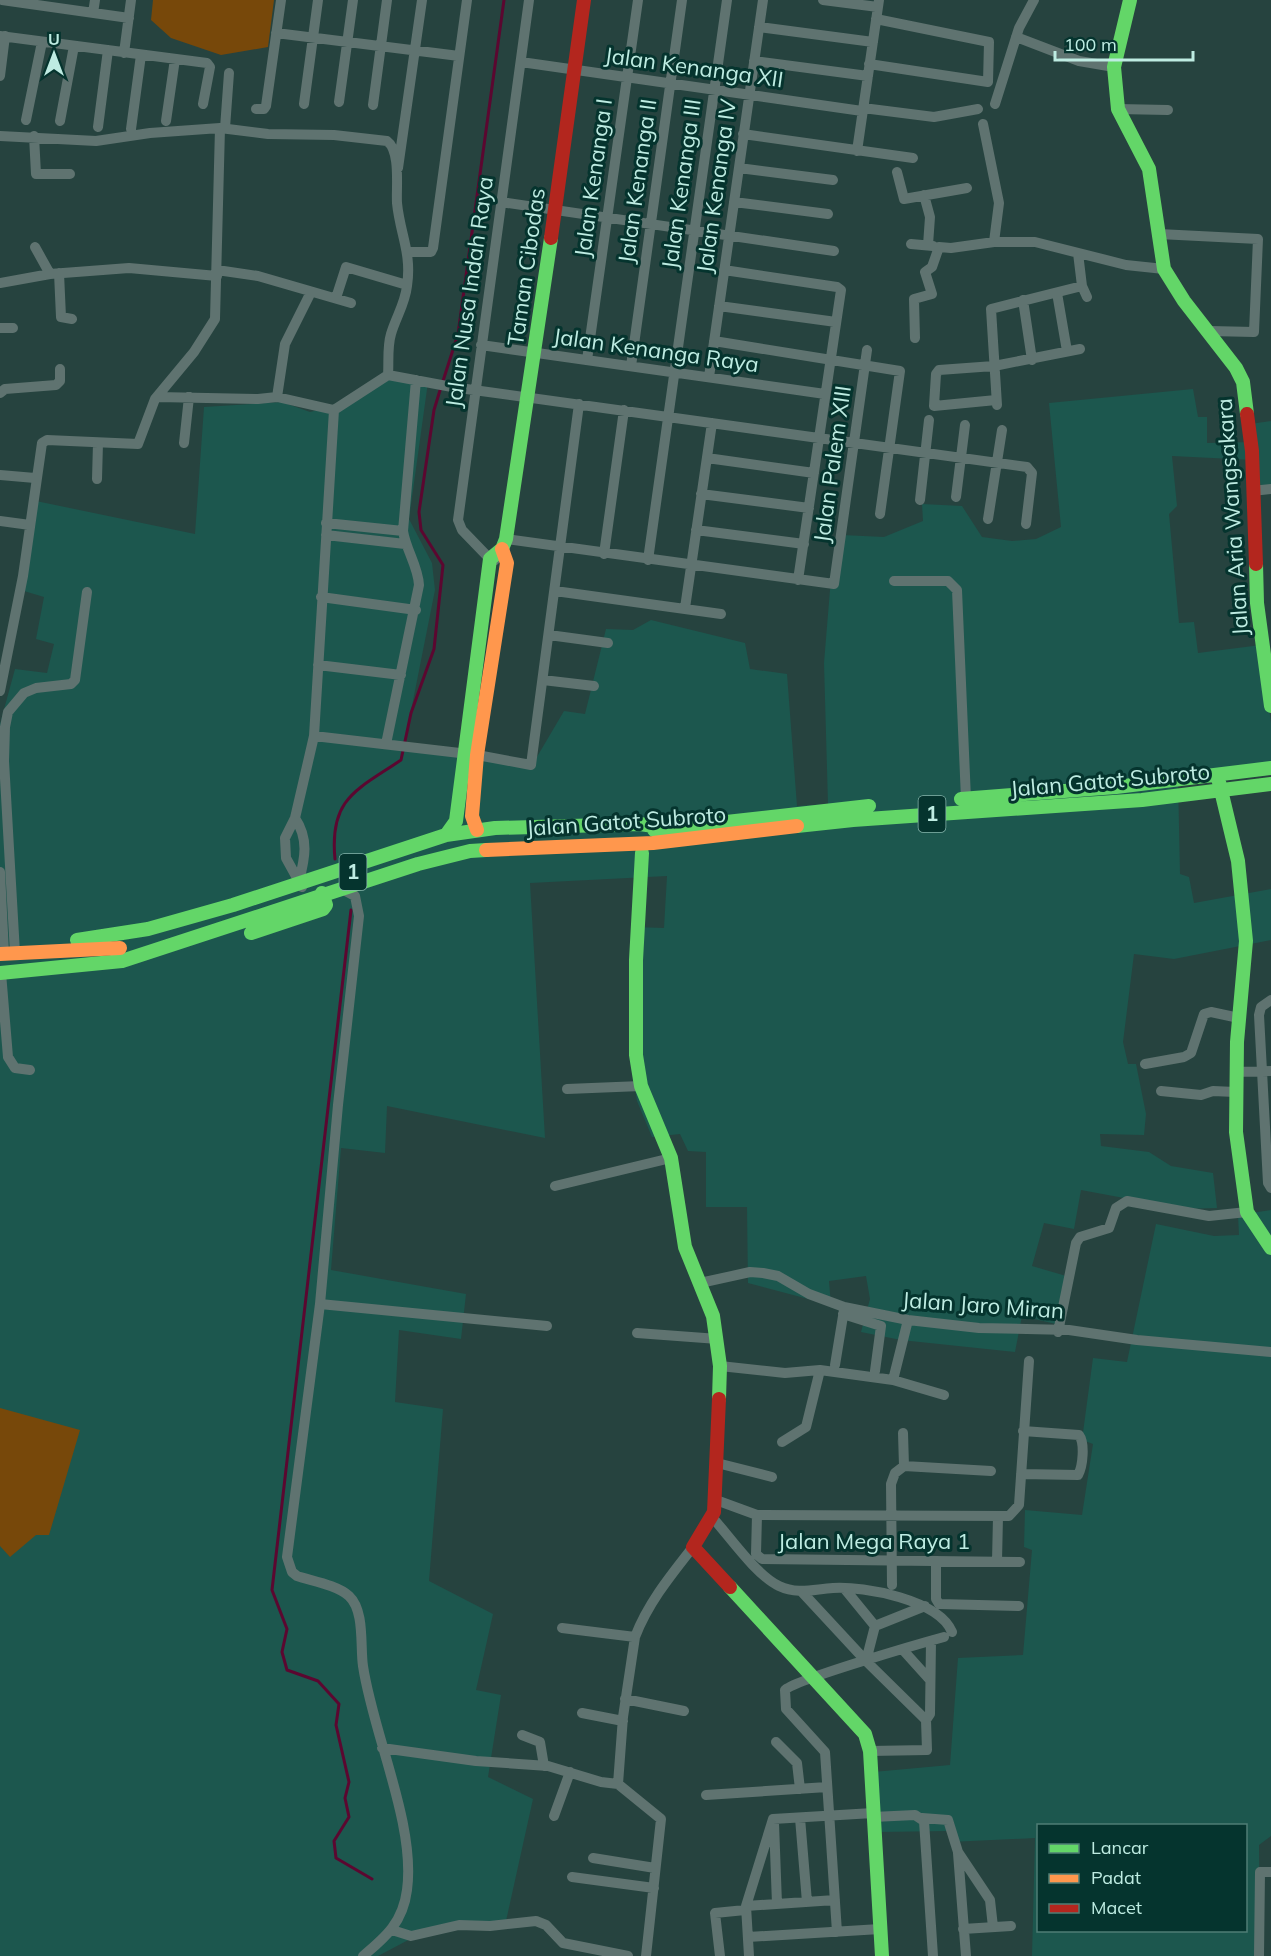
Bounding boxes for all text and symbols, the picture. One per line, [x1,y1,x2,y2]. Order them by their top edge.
north arrow [24,24,84,84]
scale bar [1055,24,1193,62]
text: U [48,29,60,49]
text: 100 m [1064,33,1117,56]
street label: Jalan Kenanga XII [603,41,785,93]
street label: Jalan Kenanga I [568,97,618,259]
street label: Jalan Kenanga II [612,97,662,265]
street label: Jalan Kenanga III [655,97,707,271]
street label: Jalan Kenanga IV [690,97,742,275]
street label: Jalan Nusa Indah Raya [439,175,499,409]
street label: Taman Cibodas [501,186,551,348]
street label: Jalan Kenanga Raya [551,322,761,378]
street label: Jalan Palem XIII [807,384,857,544]
street label: Jalan Aria Wangsakara [1210,397,1254,637]
street label: Jalan Gatot Subroto [1009,757,1211,803]
road number: 1 [918,796,946,832]
street label: Jalan Gatot Subroto [525,800,727,842]
road number: 1 [340,854,366,890]
street label: Jalan Jaro Miran [901,1285,1065,1325]
street label: Jalan Mega Raya 1 [778,1527,970,1555]
legend [1037,1824,1247,1932]
text: Lancar [1091,1836,1149,1859]
text: Padat [1091,1866,1141,1889]
text: Macet [1091,1896,1142,1919]

